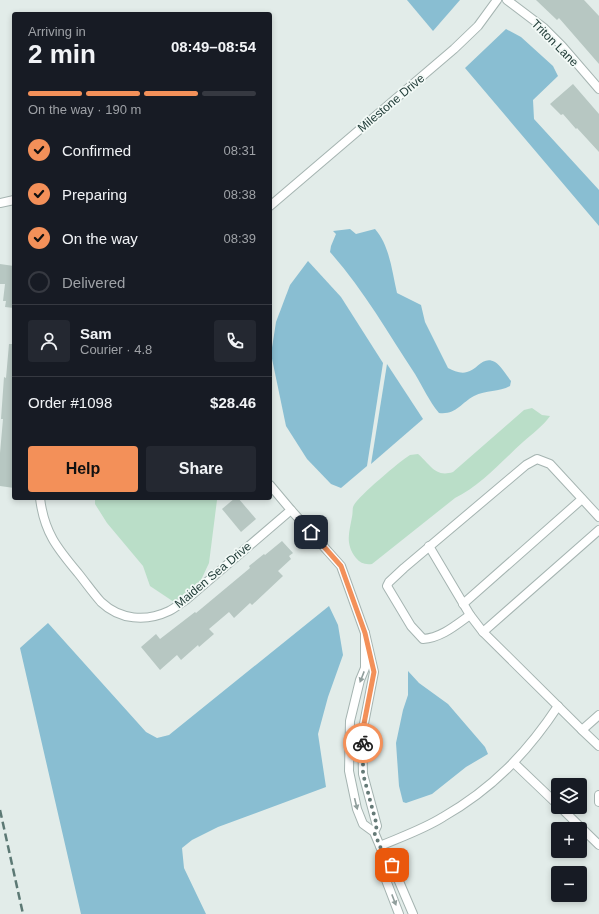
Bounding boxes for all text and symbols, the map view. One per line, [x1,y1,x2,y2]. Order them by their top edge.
street label: Triton Lane [529,17,581,69]
text: Arriving in [28,24,86,39]
text: 08:49–08:54 [171,38,256,55]
text: 2 min [28,39,96,69]
street label: Milestone Drive [355,71,427,135]
text: On the way · 190 m [28,102,141,117]
icon: check [28,139,50,161]
text: Confirmed [62,142,131,159]
text: 08:31 [223,143,256,158]
icon: check [28,183,50,205]
text: Preparing [62,186,127,203]
text: 08:38 [223,187,256,202]
icon: check [28,227,50,249]
text: On the way [62,230,138,247]
text: 08:39 [223,231,256,246]
text: Delivered [62,274,125,291]
button: person [28,320,70,362]
button: phone [214,320,256,362]
text: Sam [80,325,112,342]
text: Courier · 4.8 [80,342,152,357]
text: Order #1098 [28,394,112,411]
text: $28.46 [210,394,256,411]
button: Help [28,446,138,492]
button: Share [146,446,256,492]
pin [294,515,328,549]
icon: home [300,521,322,543]
street label: Maiden Sea Drive [172,539,254,611]
one-way arrow [358,671,364,683]
courier [343,723,383,763]
icon: bike [352,732,374,754]
map controls [551,778,587,902]
button: layers [551,778,587,814]
one-way arrow [353,798,359,810]
button: + [551,822,587,858]
pin [375,848,409,882]
icon: bag [381,854,403,876]
button: − [551,866,587,902]
one-way arrow [391,894,397,906]

